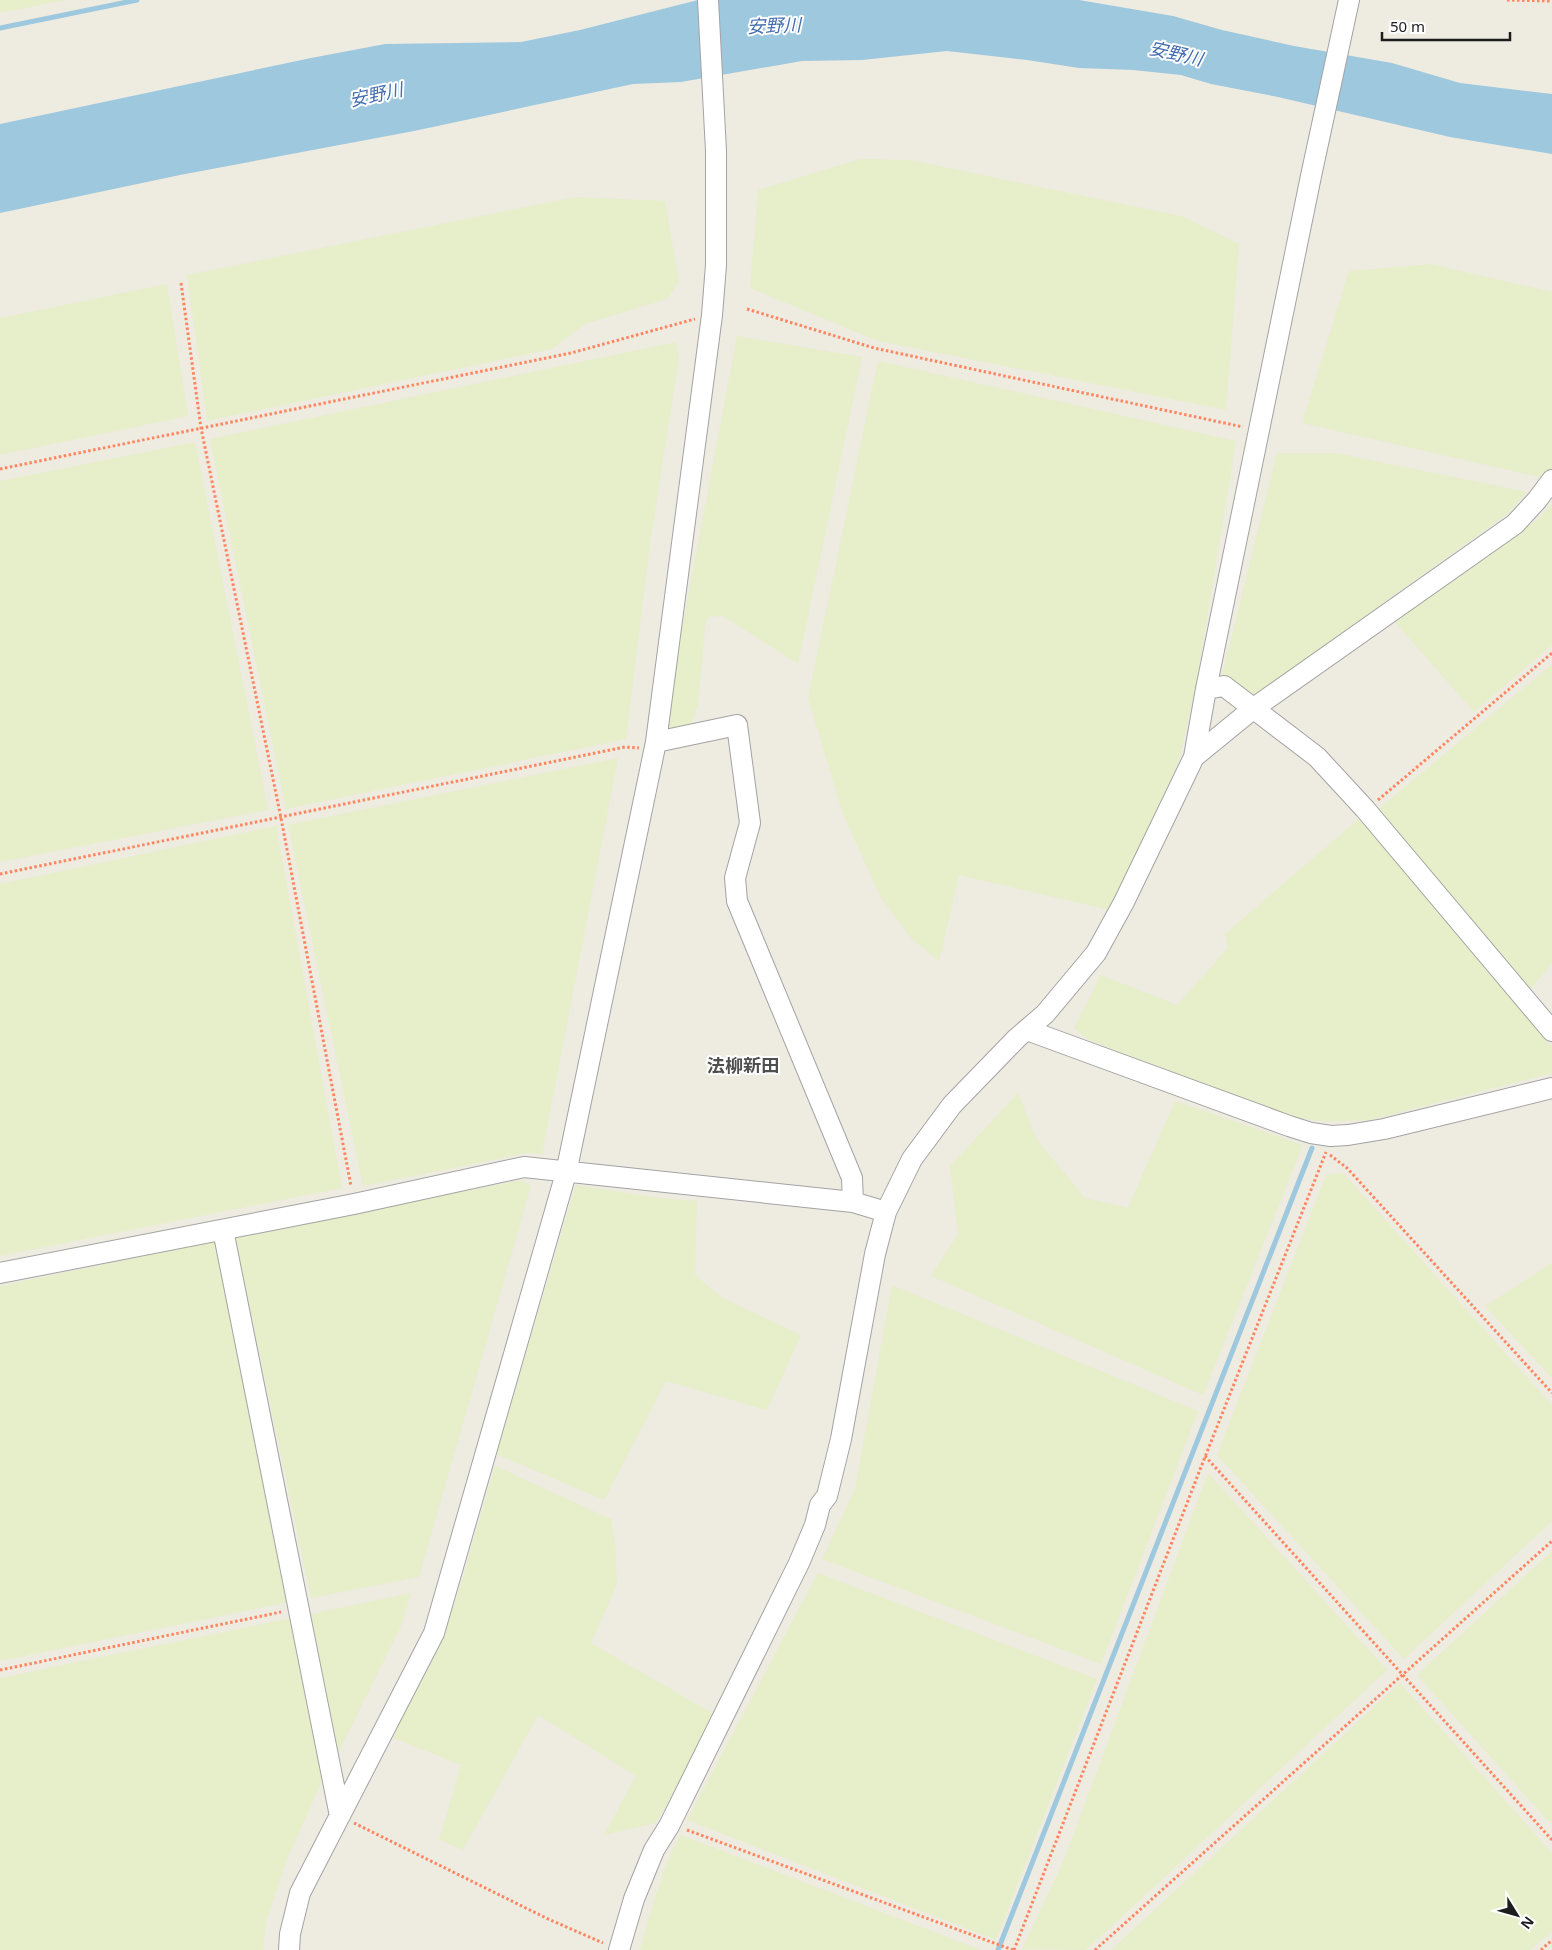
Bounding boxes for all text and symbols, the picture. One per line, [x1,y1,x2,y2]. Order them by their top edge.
scale bar [1382,10,1510,42]
water label: 安野川 [747,12,803,38]
text: 50 m [1390,16,1425,36]
water label: 安野川 [1147,35,1207,71]
water label: 安野川 [347,76,407,111]
district label: 法柳新田 [707,1053,779,1077]
north arrow [1492,1890,1542,1940]
text: N [1517,1913,1539,1933]

